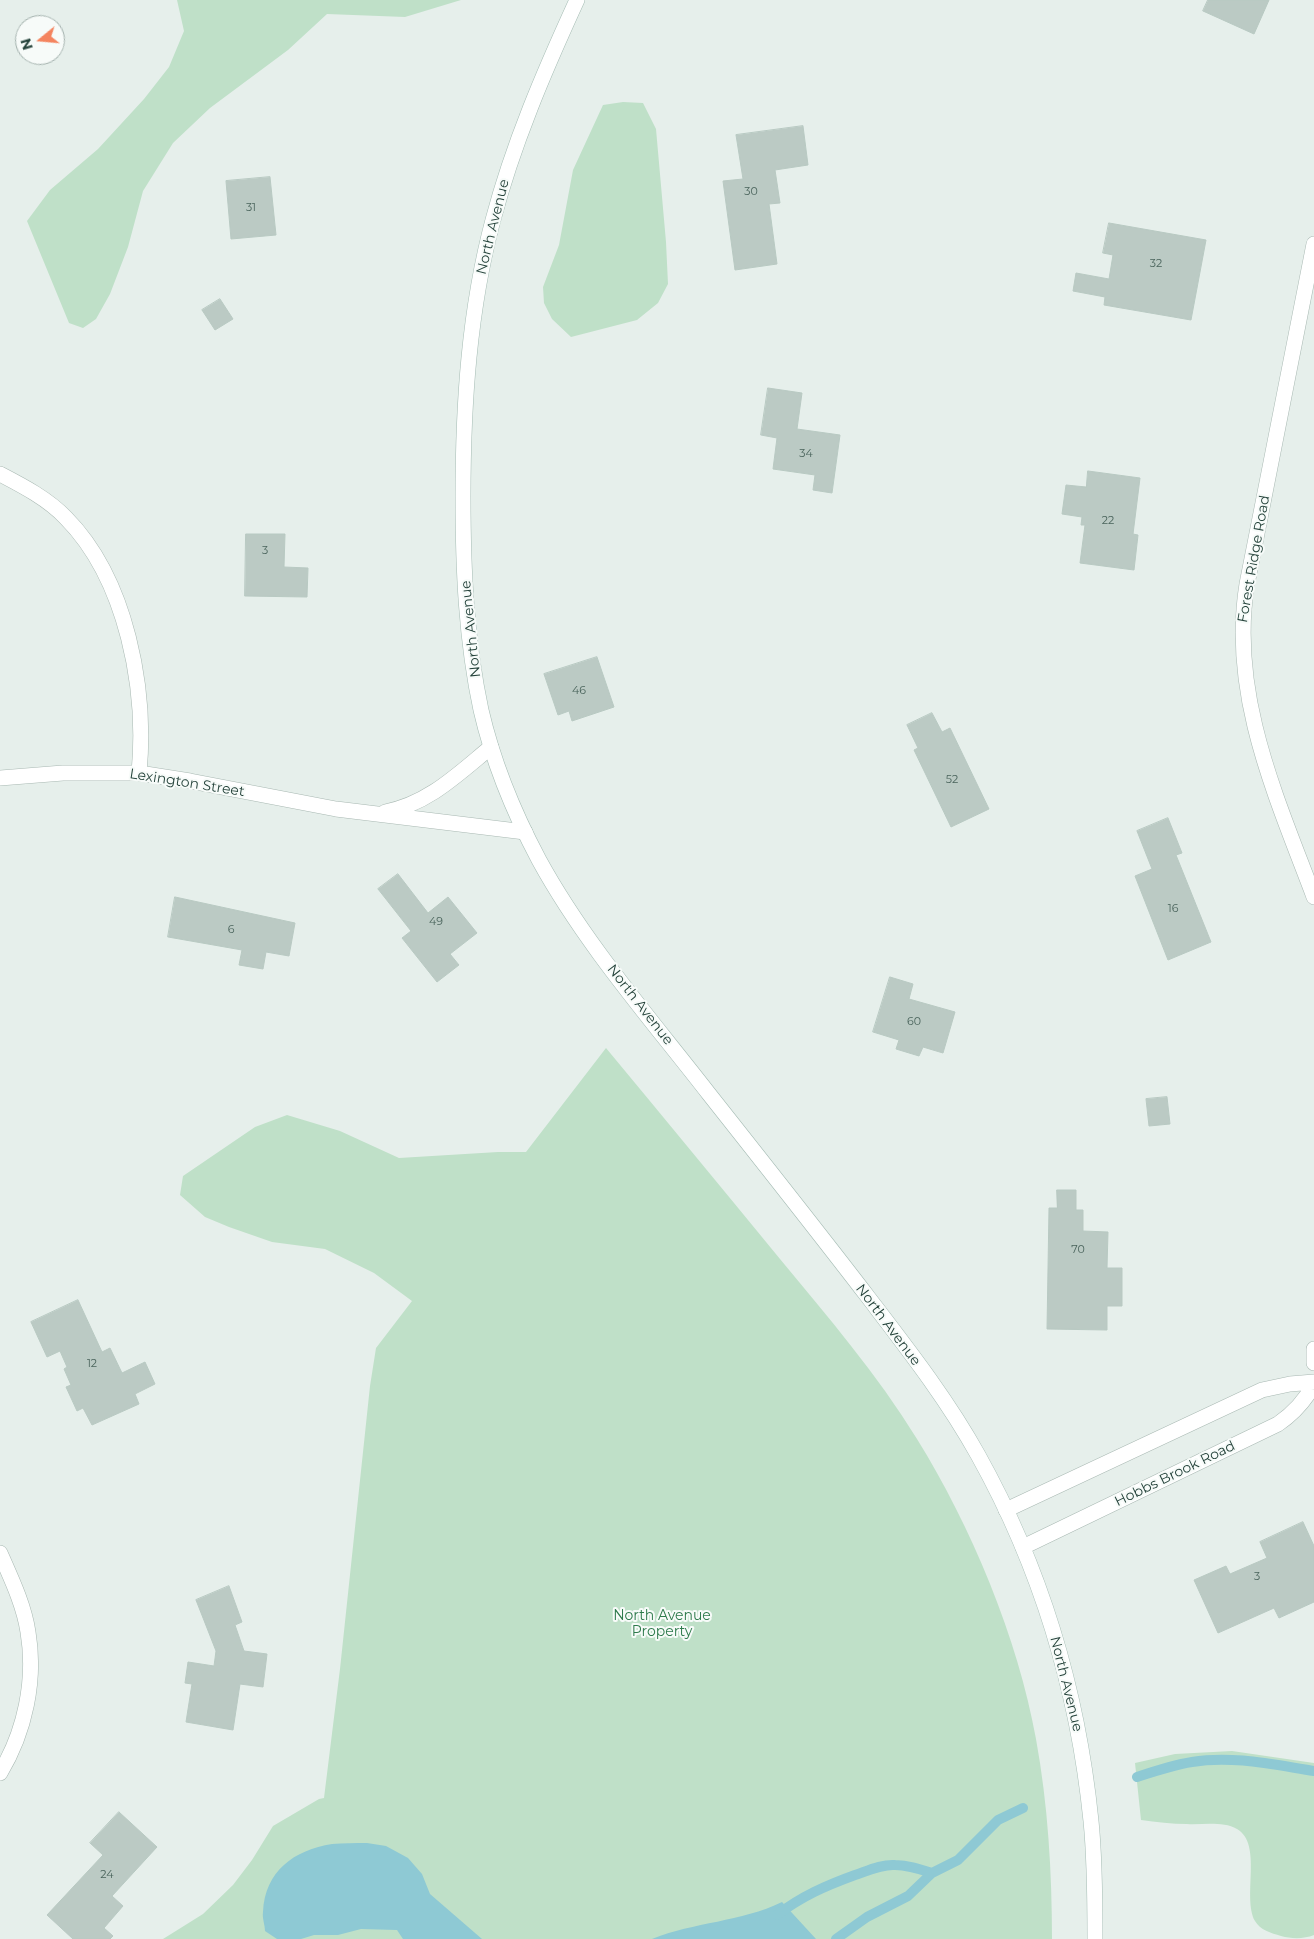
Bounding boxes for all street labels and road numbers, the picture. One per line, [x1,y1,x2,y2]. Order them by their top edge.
street label: North Avenue [473,178,513,276]
street label: Forest Ridge Road [1235,494,1273,624]
street label: North Avenue [458,580,484,678]
street label: Lexington Street [128,766,246,800]
street label: North Avenue [603,961,677,1049]
street label: North Avenue [852,1281,924,1369]
street label: Hobbs Brook Road [1112,1438,1238,1510]
street label: North Avenue [1046,1635,1086,1733]

